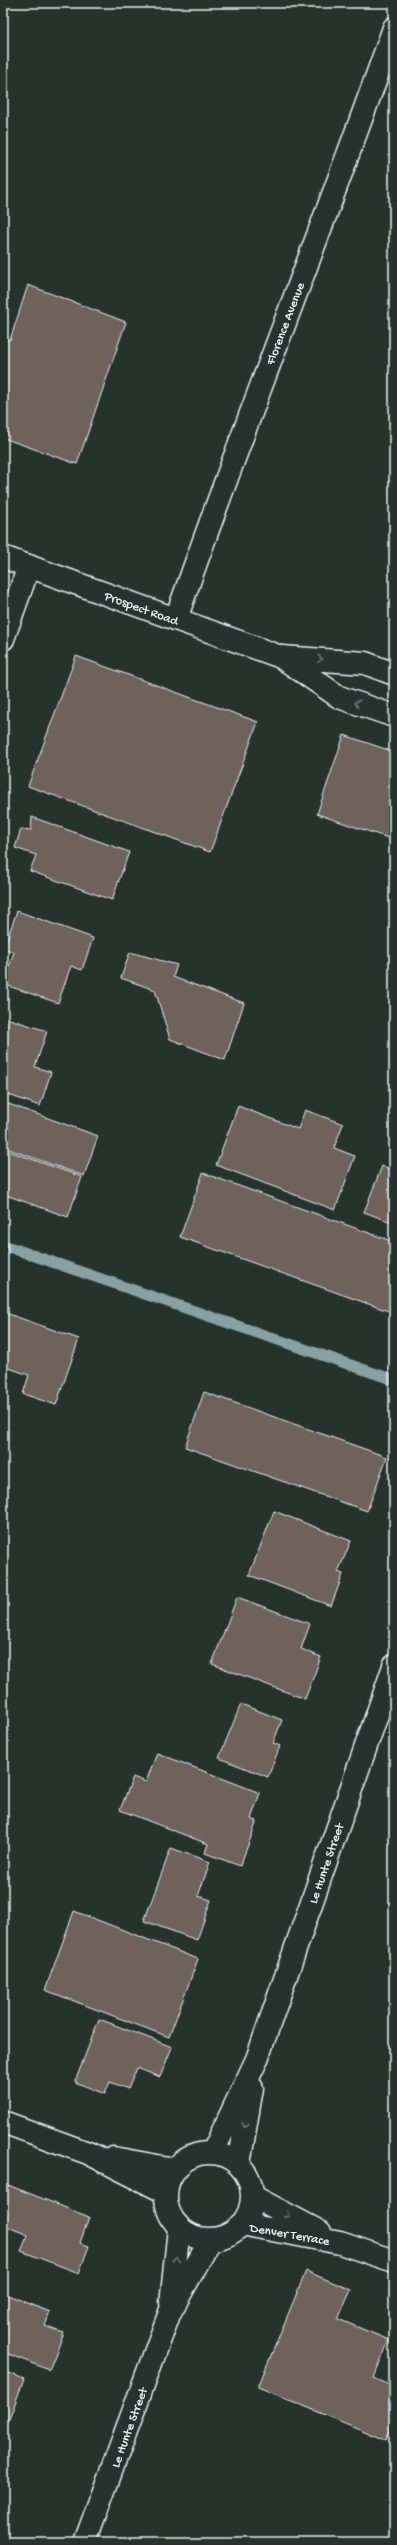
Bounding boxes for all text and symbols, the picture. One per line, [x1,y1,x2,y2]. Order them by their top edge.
street label: Florence Avenue [263,280,309,368]
street label: Prospect Road [101,589,181,630]
one-way arrow [317,655,323,664]
one-way arrow [354,700,361,708]
street label: Le Hunte Street [307,1820,349,1906]
one-way arrow [242,2122,250,2129]
one-way arrow [282,2210,290,2217]
street label: Denver Terrace [248,2221,331,2250]
one-way arrow [171,2256,180,2262]
street label: Le Hunte Street [109,2384,152,2470]

